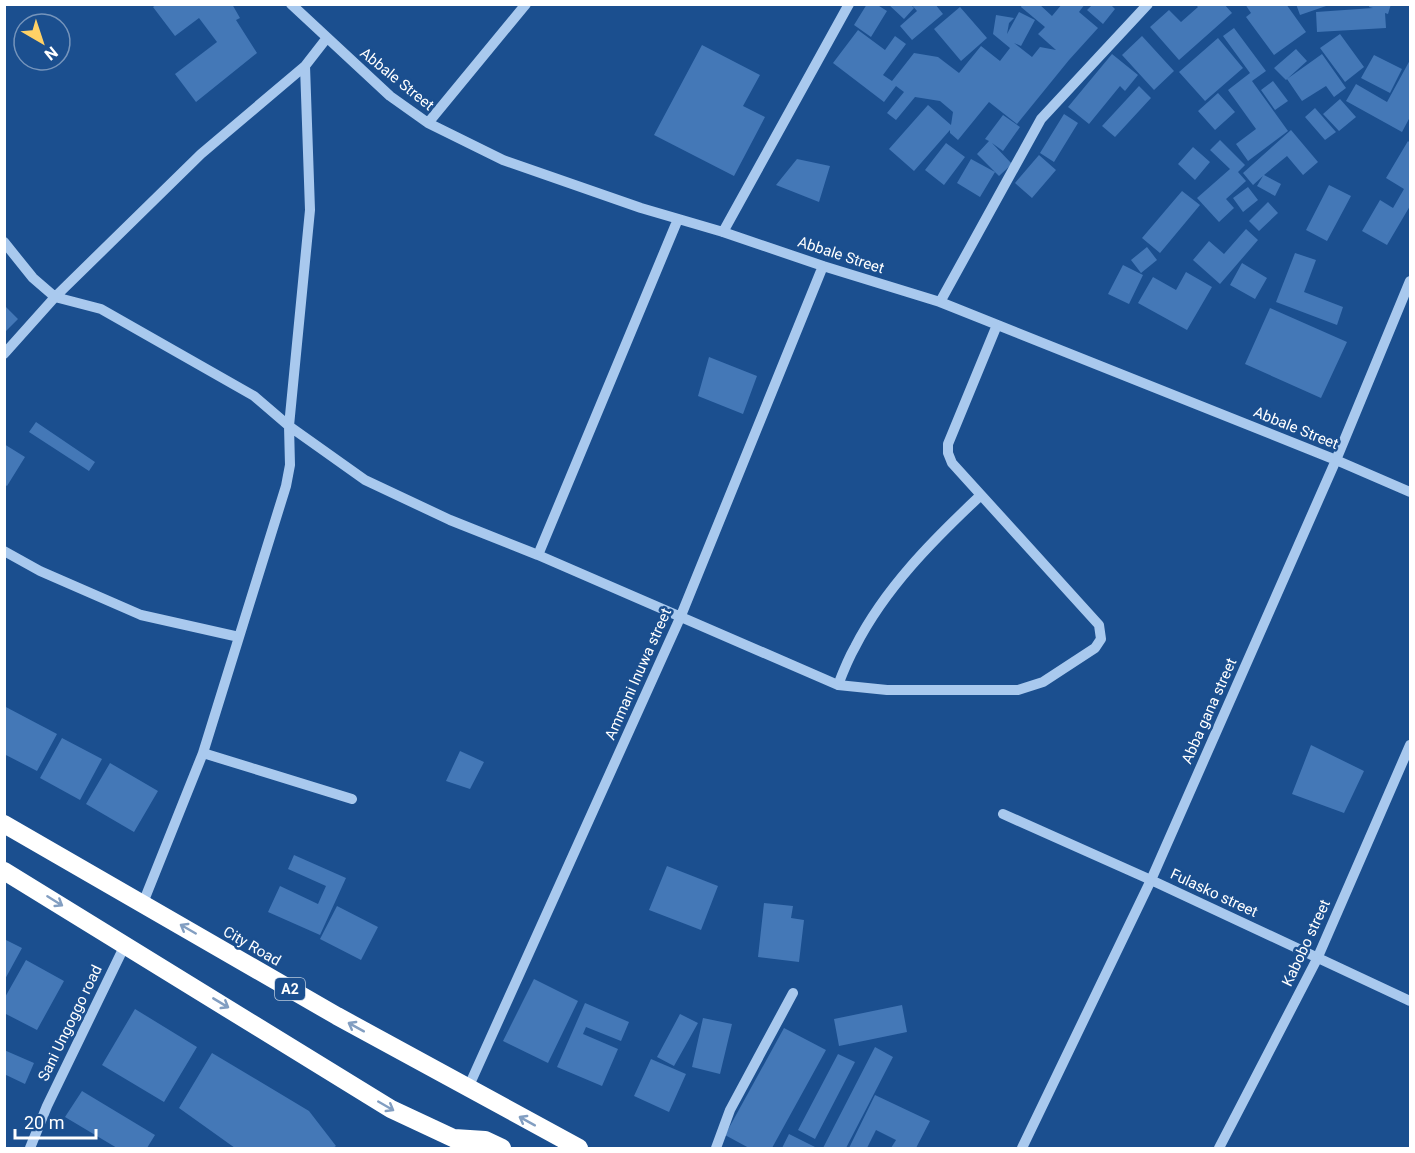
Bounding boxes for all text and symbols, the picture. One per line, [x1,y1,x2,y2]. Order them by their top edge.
north arrow [12,12,72,72]
text: N [41,42,61,64]
street label: Abbale Street [356,44,438,114]
street label: Abbale Street [796,233,887,277]
street label: Abbale Street [1251,403,1341,453]
street label: Ammani Inuwa street [601,605,675,743]
street label: Abba gana street [1178,655,1240,767]
street label: Fulasko street [1167,865,1261,921]
one-way arrow [46,894,63,907]
street label: Kabobo street [1278,897,1334,989]
street label: City Road [220,922,284,970]
one-way arrow [180,923,197,935]
street label: Sani Ungoggo road [34,962,106,1084]
road number: A2 [275,978,305,1000]
one-way arrow [212,998,229,1010]
one-way arrow [348,1021,366,1032]
one-way arrow [377,1100,394,1112]
scale bar [15,1102,96,1140]
text: 20 m [24,1112,64,1133]
one-way arrow [519,1115,537,1126]

